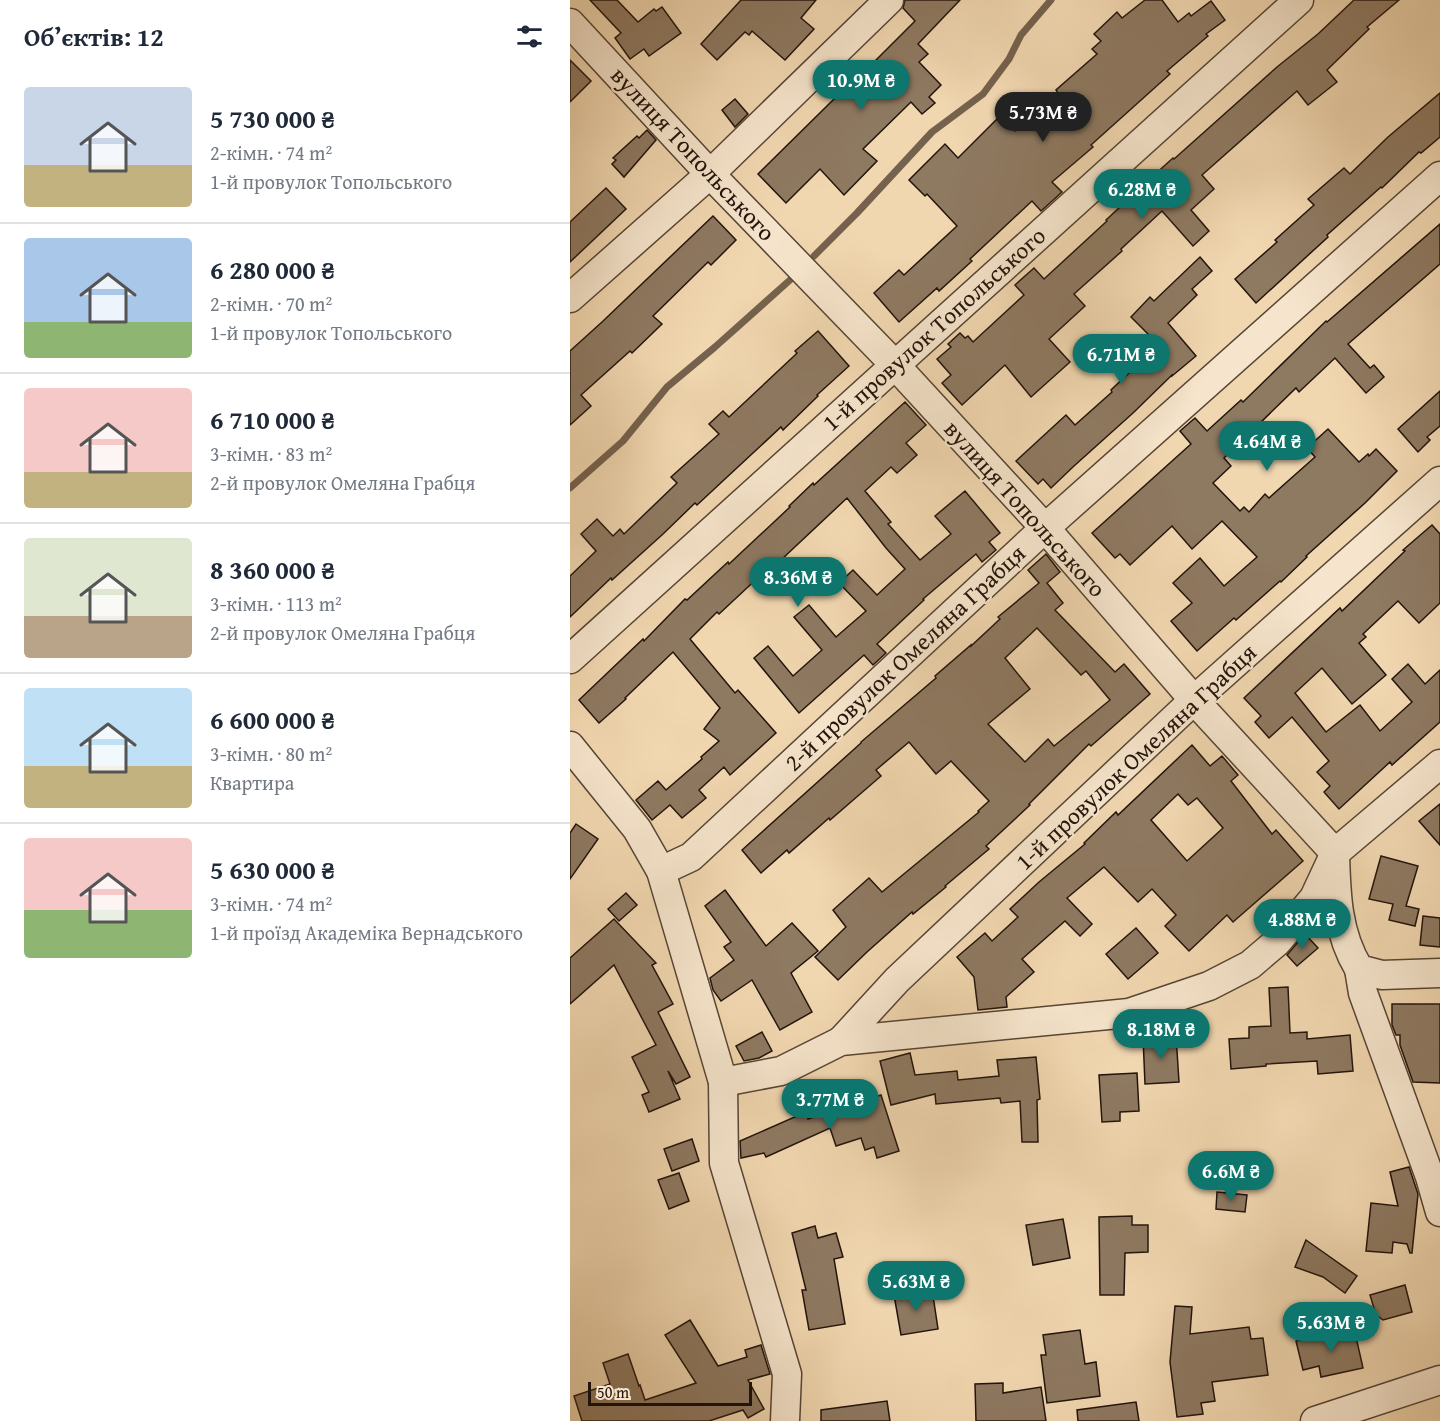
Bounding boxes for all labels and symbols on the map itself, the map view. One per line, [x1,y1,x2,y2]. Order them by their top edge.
street label: вулиця Топольського [603,58,784,249]
pin: 10.9M ₴ [806,60,916,111]
pin: 5.73M ₴ [988,92,1098,143]
pin: 6.28M ₴ [1087,169,1197,220]
street label: 1-й провулок Топольського [814,218,1053,439]
pin: 6.71M ₴ [1066,334,1176,385]
street label: вулиця Топольського [936,412,1115,605]
pin: 4.64M ₴ [1212,421,1322,472]
street label: 2-й провулок Омеляна Грабця [776,536,1033,779]
pin: 8.36M ₴ [743,557,853,608]
street label: 1-й провулок Омеляна Грабця [1007,635,1264,878]
pin: 4.88M ₴ [1247,899,1357,950]
pin: 8.18M ₴ [1106,1009,1216,1060]
pin: 3.77M ₴ [775,1079,885,1130]
pin: 6.6M ₴ [1182,1151,1280,1202]
pin: 5.63M ₴ [861,1261,971,1312]
pin: 5.63M ₴ [1276,1302,1386,1353]
scale bar [588,1379,752,1406]

